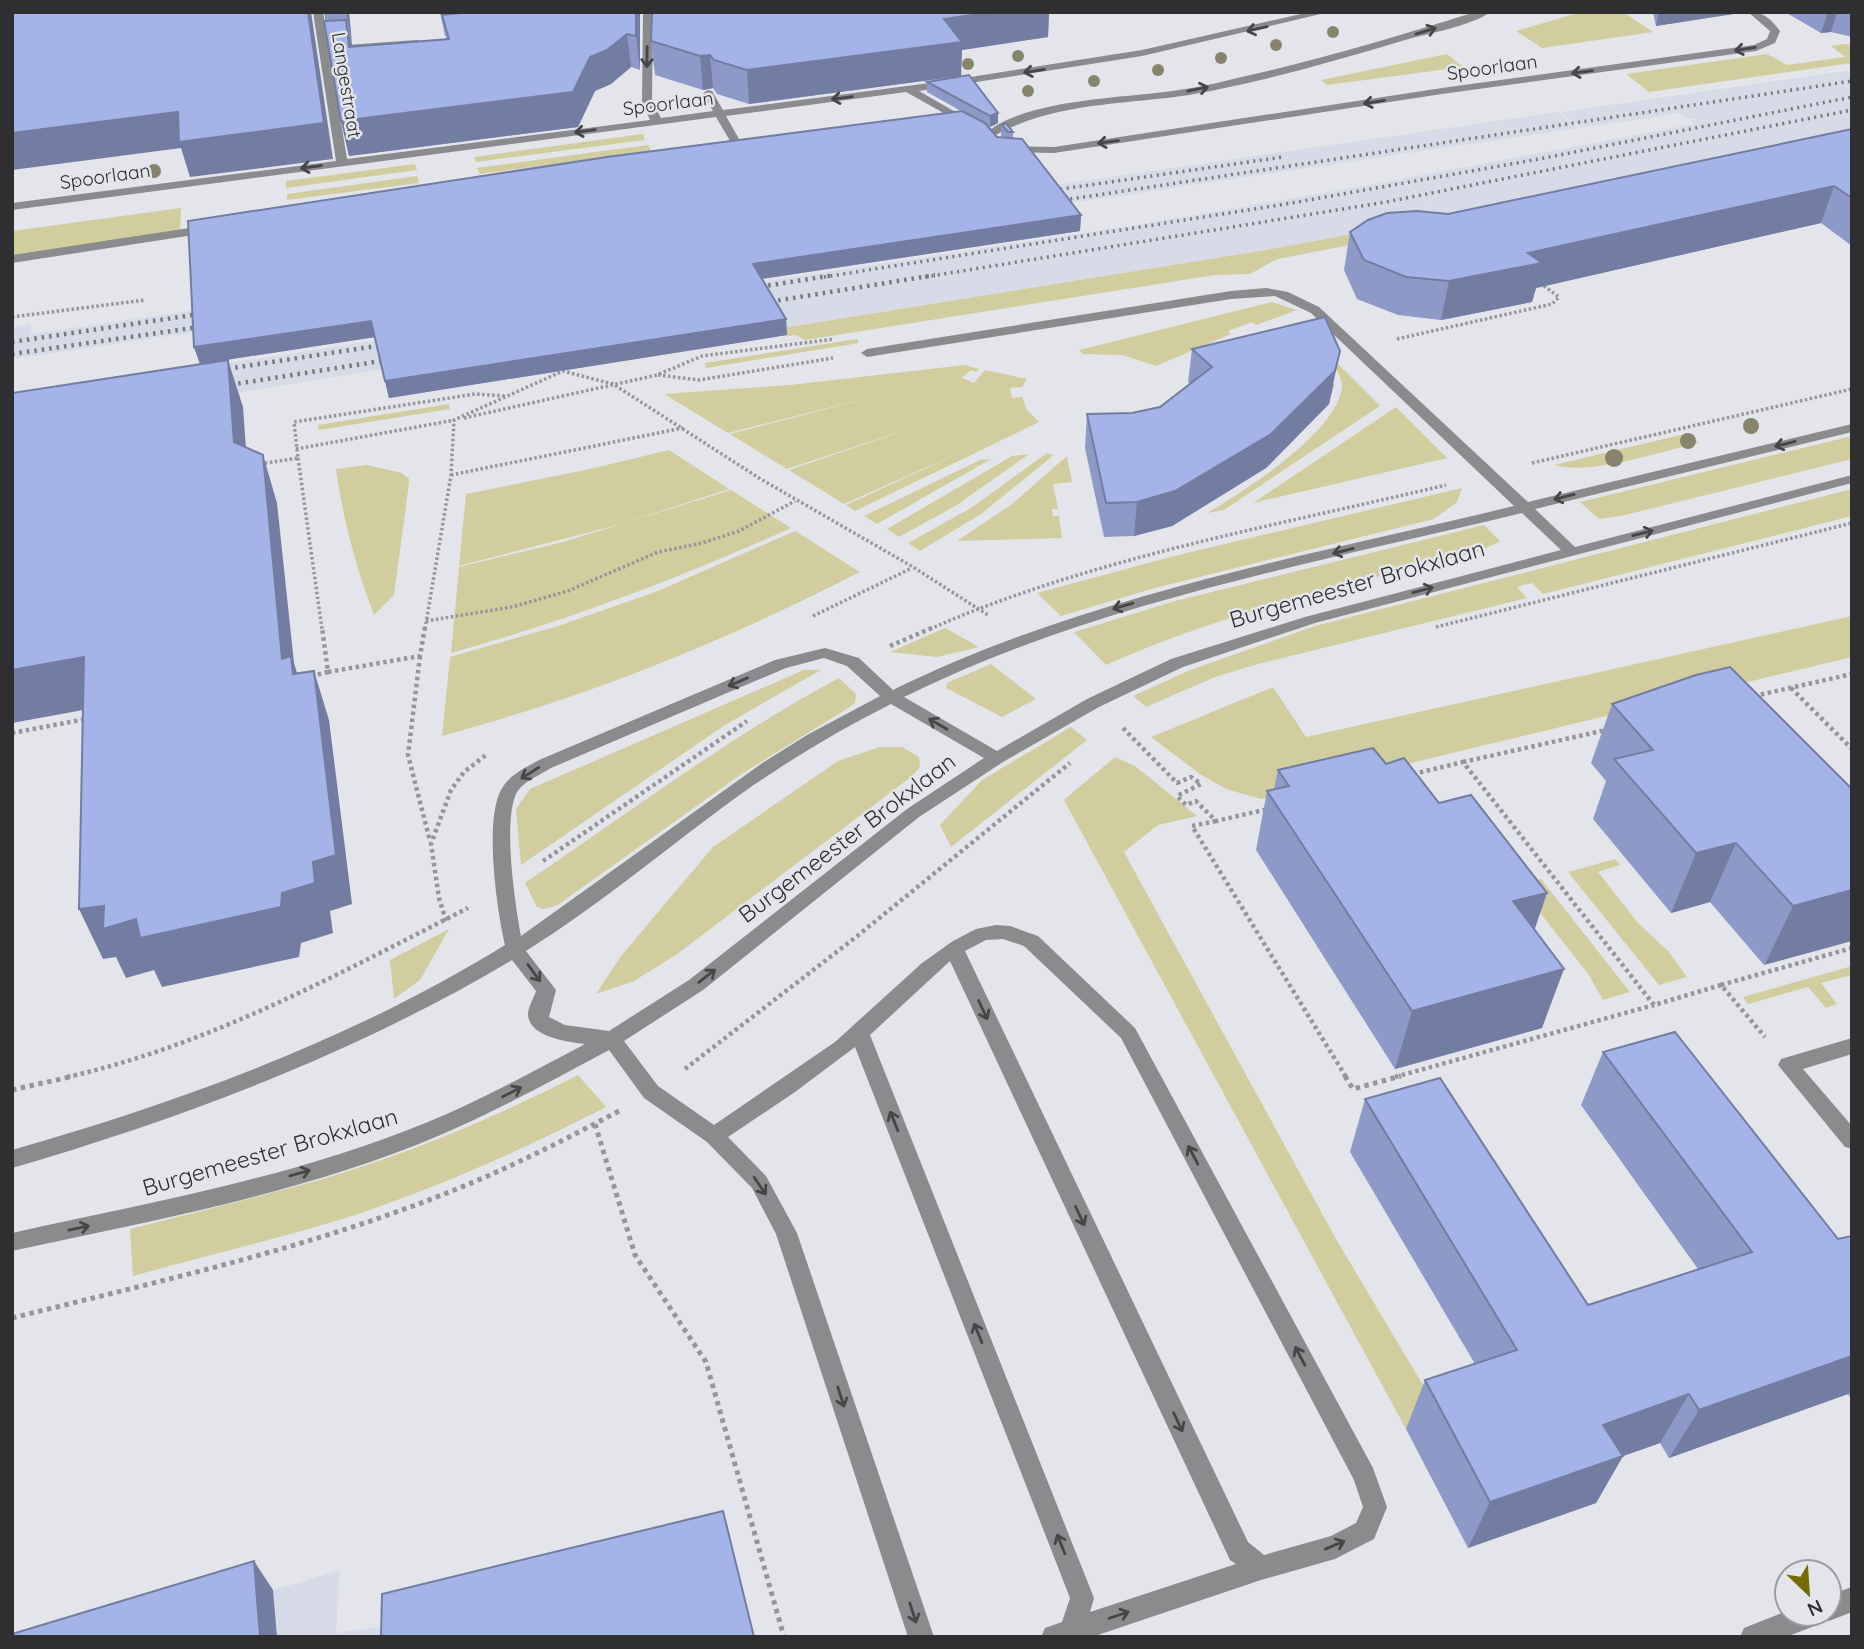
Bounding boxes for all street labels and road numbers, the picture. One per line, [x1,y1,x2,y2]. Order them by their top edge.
street label: Langestraat [327,30,367,140]
street label: Spoorlaan [1445,49,1539,85]
street label: Spoorlaan [621,86,715,120]
street label: Spoorlaan [58,158,152,194]
street label: Burgemeester Brokxlaan [1226,533,1488,634]
street label: Burgemeester Brokxlaan [732,746,961,929]
street label: Burgemeester Brokxlaan [139,1101,401,1202]

